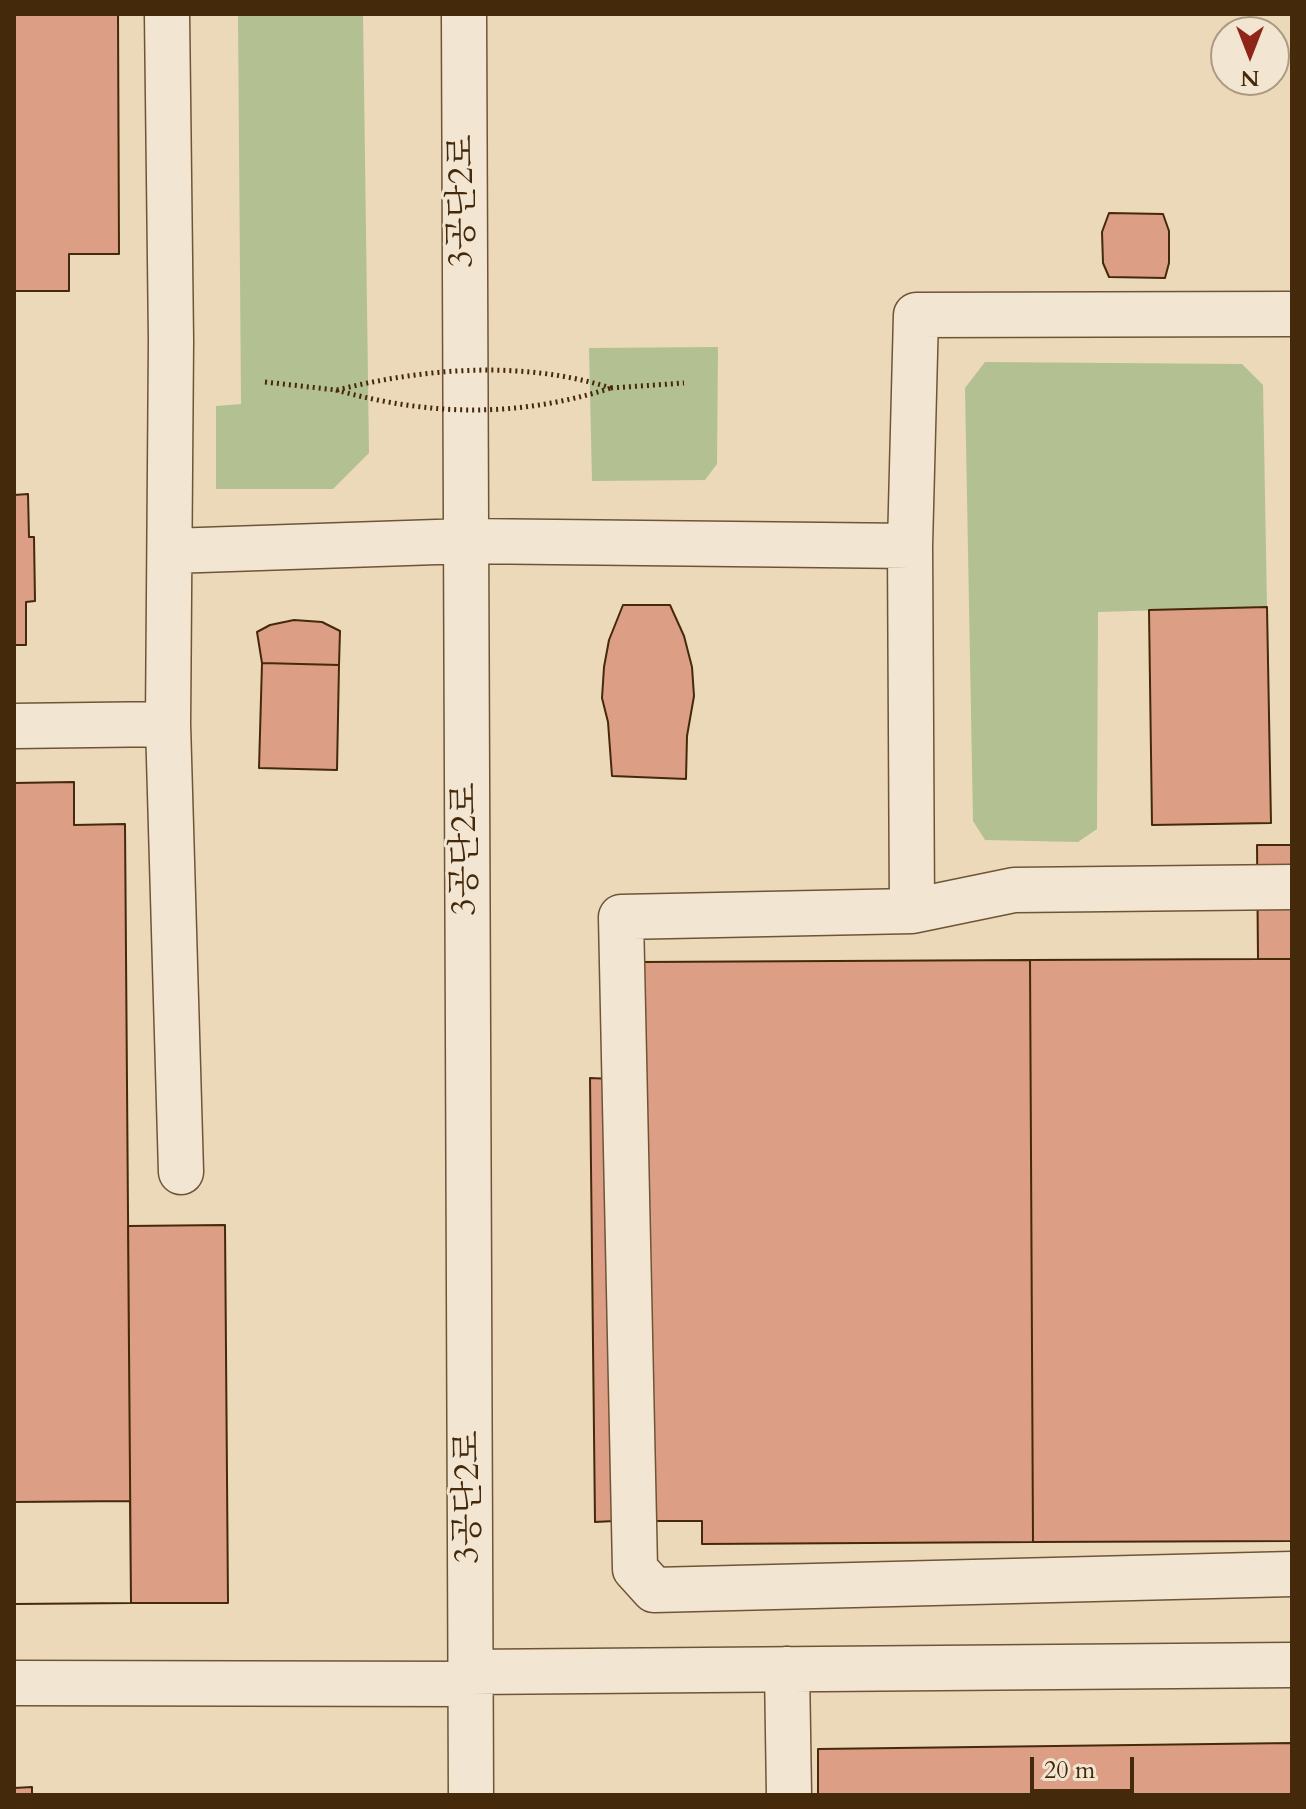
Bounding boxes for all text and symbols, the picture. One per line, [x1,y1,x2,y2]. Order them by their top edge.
north arrow [1210,16,1290,96]
text: N [1240,63,1260,93]
street label: 3공단2로 [444,134,484,268]
street label: 3공단2로 [447,782,487,916]
street label: 3공단2로 [450,1430,490,1564]
scale bar [1034,1741,1138,1791]
text: 20 m [1044,1754,1095,1787]

